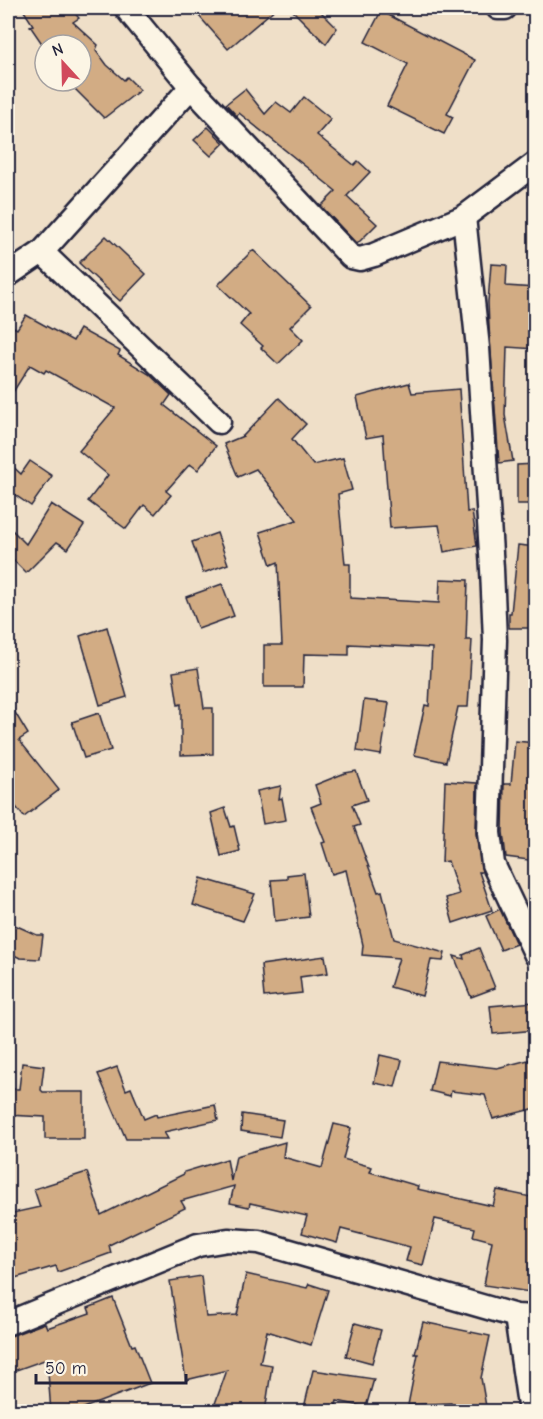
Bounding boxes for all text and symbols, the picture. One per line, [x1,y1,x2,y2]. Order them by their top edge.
north arrow [33,33,93,93]
text: N [50,40,66,60]
scale bar [36,1347,186,1385]
text: 50 m [45,1358,87,1379]

